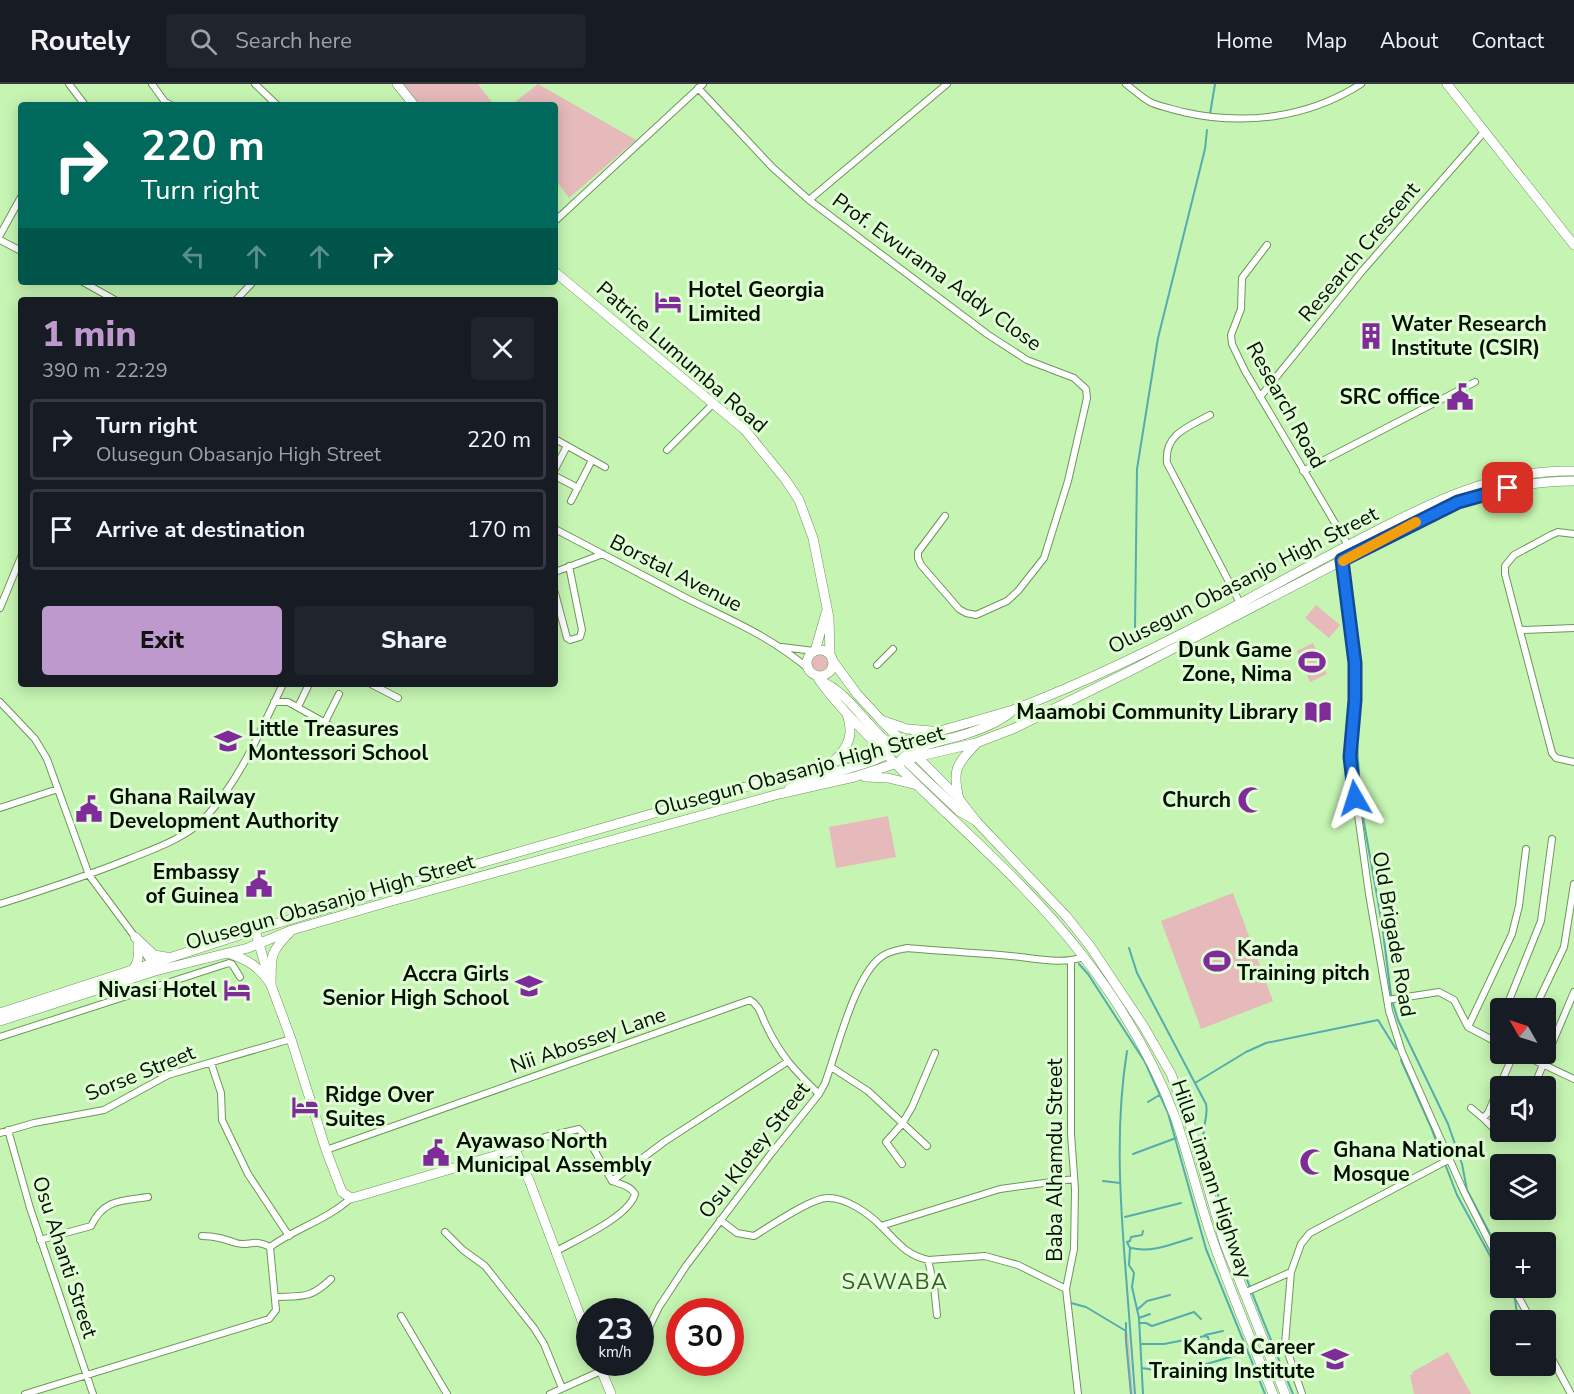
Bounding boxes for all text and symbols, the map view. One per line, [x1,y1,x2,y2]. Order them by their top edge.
search box [166,14,586,68]
text: Routely [30,22,130,60]
icon: search [187,25,220,58]
text: Search here [235,26,352,56]
text: Home [1216,27,1273,55]
text: Map [1306,27,1347,55]
text: About [1380,27,1438,55]
text: Contact [1471,27,1544,55]
text: 220 m [141,118,265,175]
icon: right [42,126,120,204]
text: Turn right [141,172,259,209]
street label: Research Crescent [1292,176,1426,328]
street label: Prof. Ewurama Addy Close [827,187,1047,357]
icon: left [177,240,210,273]
icon: ahead [240,240,273,273]
icon: ahead [303,240,336,273]
icon: right [366,240,399,273]
street label: Patrice Lumumba Road [591,275,773,439]
place label: Hotel Georgia Limited [688,276,824,328]
hotel icon: Hotel Georgia Limited [653,287,683,317]
text: 1 min [42,310,137,359]
place label: Water Research Institute (CSIR) [1391,310,1547,362]
button: close [471,317,534,380]
building icon: Water Research Institute (CSIR) [1356,321,1386,351]
street label: Research Road [1240,337,1332,473]
text: 390 m · 22:29 [42,357,168,384]
public building icon: SRC office [1445,382,1475,412]
place label: SRC office [1339,383,1440,411]
text: Turn right [96,411,197,441]
icon: right [45,423,78,456]
text: 220 m [467,425,531,455]
text: Olusegun Obasanjo High Street [96,441,381,468]
pin [1482,462,1533,513]
icon: arrive [1491,471,1524,504]
street label: Olusegun Obasanjo High Street [1103,499,1383,660]
icon: arrive [45,513,78,546]
text: Arrive at destination [96,515,305,545]
text: 170 m [467,515,531,545]
street label: Borstal Avenue [605,528,747,618]
button: Exit [42,606,282,675]
button: Share [294,606,534,675]
place label: Dunk Game Zone, Nima [1178,636,1292,688]
sports icon: Dunk Game Zone, Nima [1297,647,1327,677]
library icon: Maamobi Community Library [1303,697,1333,727]
place label: Maamobi Community Library [1016,698,1299,726]
place label: Little Treasures Montessori School [248,715,428,767]
street label: Olusegun Obasanjo High Street [651,719,948,823]
school or university icon: Little Treasures Montessori School [213,726,243,756]
position arrow [1323,766,1387,830]
place label: Ghana Railway Development Authority [109,783,340,835]
mosque icon: Church [1236,785,1266,815]
place label: Church [1162,786,1231,814]
public building icon: Ghana Railway Development Authority [74,794,104,824]
street label: Olusegun Obasanjo High Street [182,847,478,957]
street label: Old Brigade Road [1366,849,1422,1019]
place label: Embassy of Guinea [146,858,240,910]
public building icon: Embassy of Guinea [244,869,274,899]
place label: Kanda Training pitch [1237,935,1370,987]
sports icon: Kanda Training pitch [1202,946,1232,976]
place label: Accra Girls Senior High School [322,960,509,1012]
school or university icon: Accra Girls Senior High School [514,971,544,1001]
hotel icon: Nivasi Hotel [222,975,252,1005]
place label: Nivasi Hotel [98,976,217,1004]
north arrow [1490,998,1556,1064]
map controls [1490,998,1556,1376]
street label: Nii Abossey Lane [506,1000,670,1080]
street label: Sorse Street [81,1038,200,1108]
street label: Baba Alhamdu Street [1041,1058,1069,1262]
street label: Osu Klotey Street [692,1075,817,1224]
street label: Hilla Limann Highway [1165,1076,1259,1282]
button: sound [1490,1076,1556,1142]
place label: Ridge Over Suites [325,1081,435,1133]
hotel icon: Ridge Over Suites [290,1092,320,1122]
place label: Ayawaso North Municipal Assembly [456,1127,653,1179]
place label: Ghana National Mosque [1333,1136,1485,1188]
public building icon: Ayawaso North Municipal Assembly [421,1138,451,1168]
mosque icon: Ghana National Mosque [1298,1147,1328,1177]
button: layers [1490,1154,1556,1220]
street label: Osu Ahanti Street [26,1172,105,1342]
button: + [1490,1232,1556,1298]
district label: SAWABA [841,1267,949,1297]
speed limit sign: 30 [666,1298,744,1376]
text: 23 [597,1309,633,1350]
button: − [1490,1310,1556,1376]
place label: Kanda Career Training Institute [1149,1333,1316,1385]
text: km/h [598,1342,632,1362]
school or university icon: Kanda Career Training Institute [1320,1344,1350,1374]

